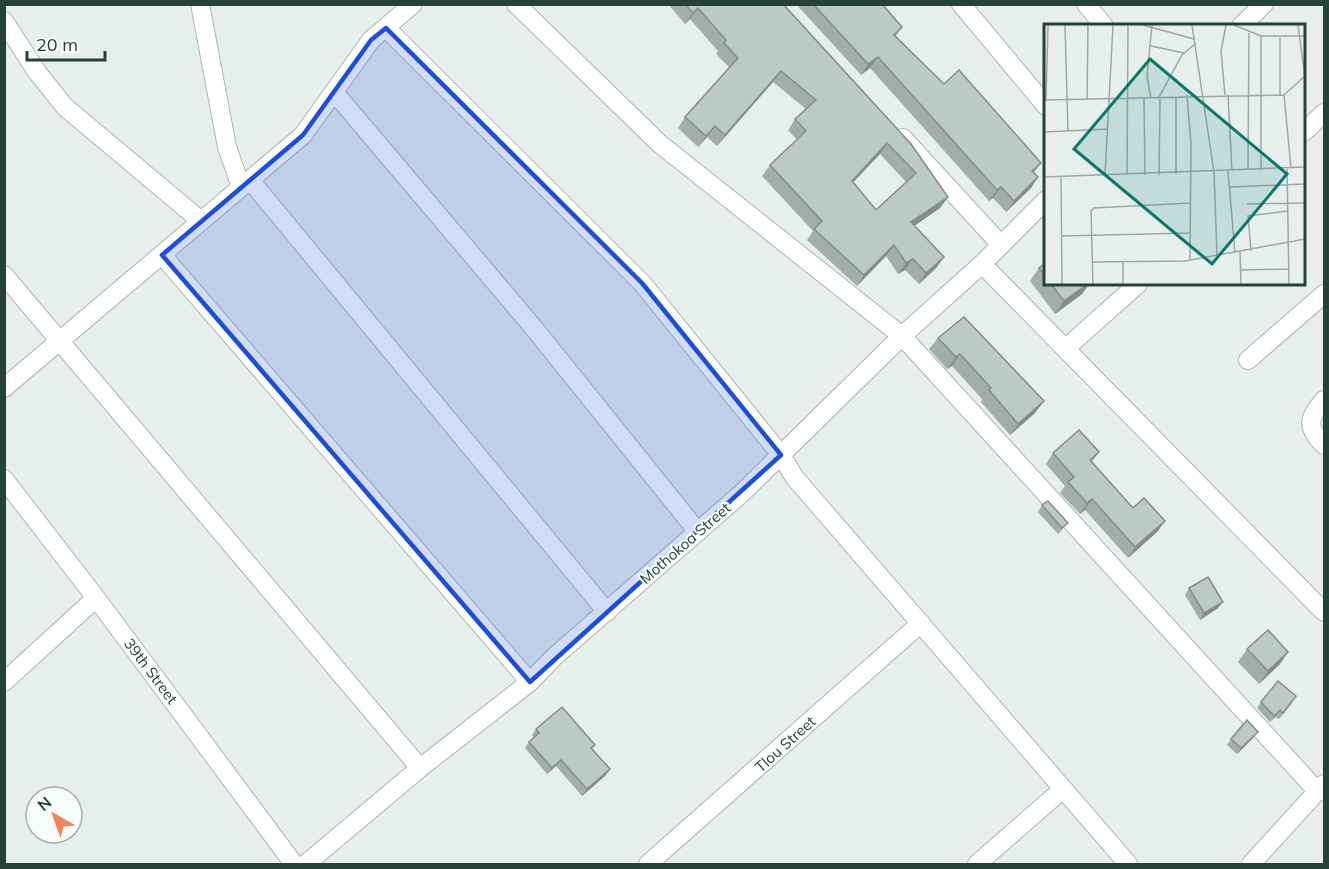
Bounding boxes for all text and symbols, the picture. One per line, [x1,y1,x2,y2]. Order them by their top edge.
scale bar [27,24,105,62]
inset map [1044,24,1305,285]
text: 20 m [36,33,78,56]
street label: Mothokoa Street [636,498,734,588]
street label: 39th Street [120,634,182,708]
street label: Tlou Street [751,712,819,776]
north arrow [24,785,84,845]
text: N [33,792,55,815]

